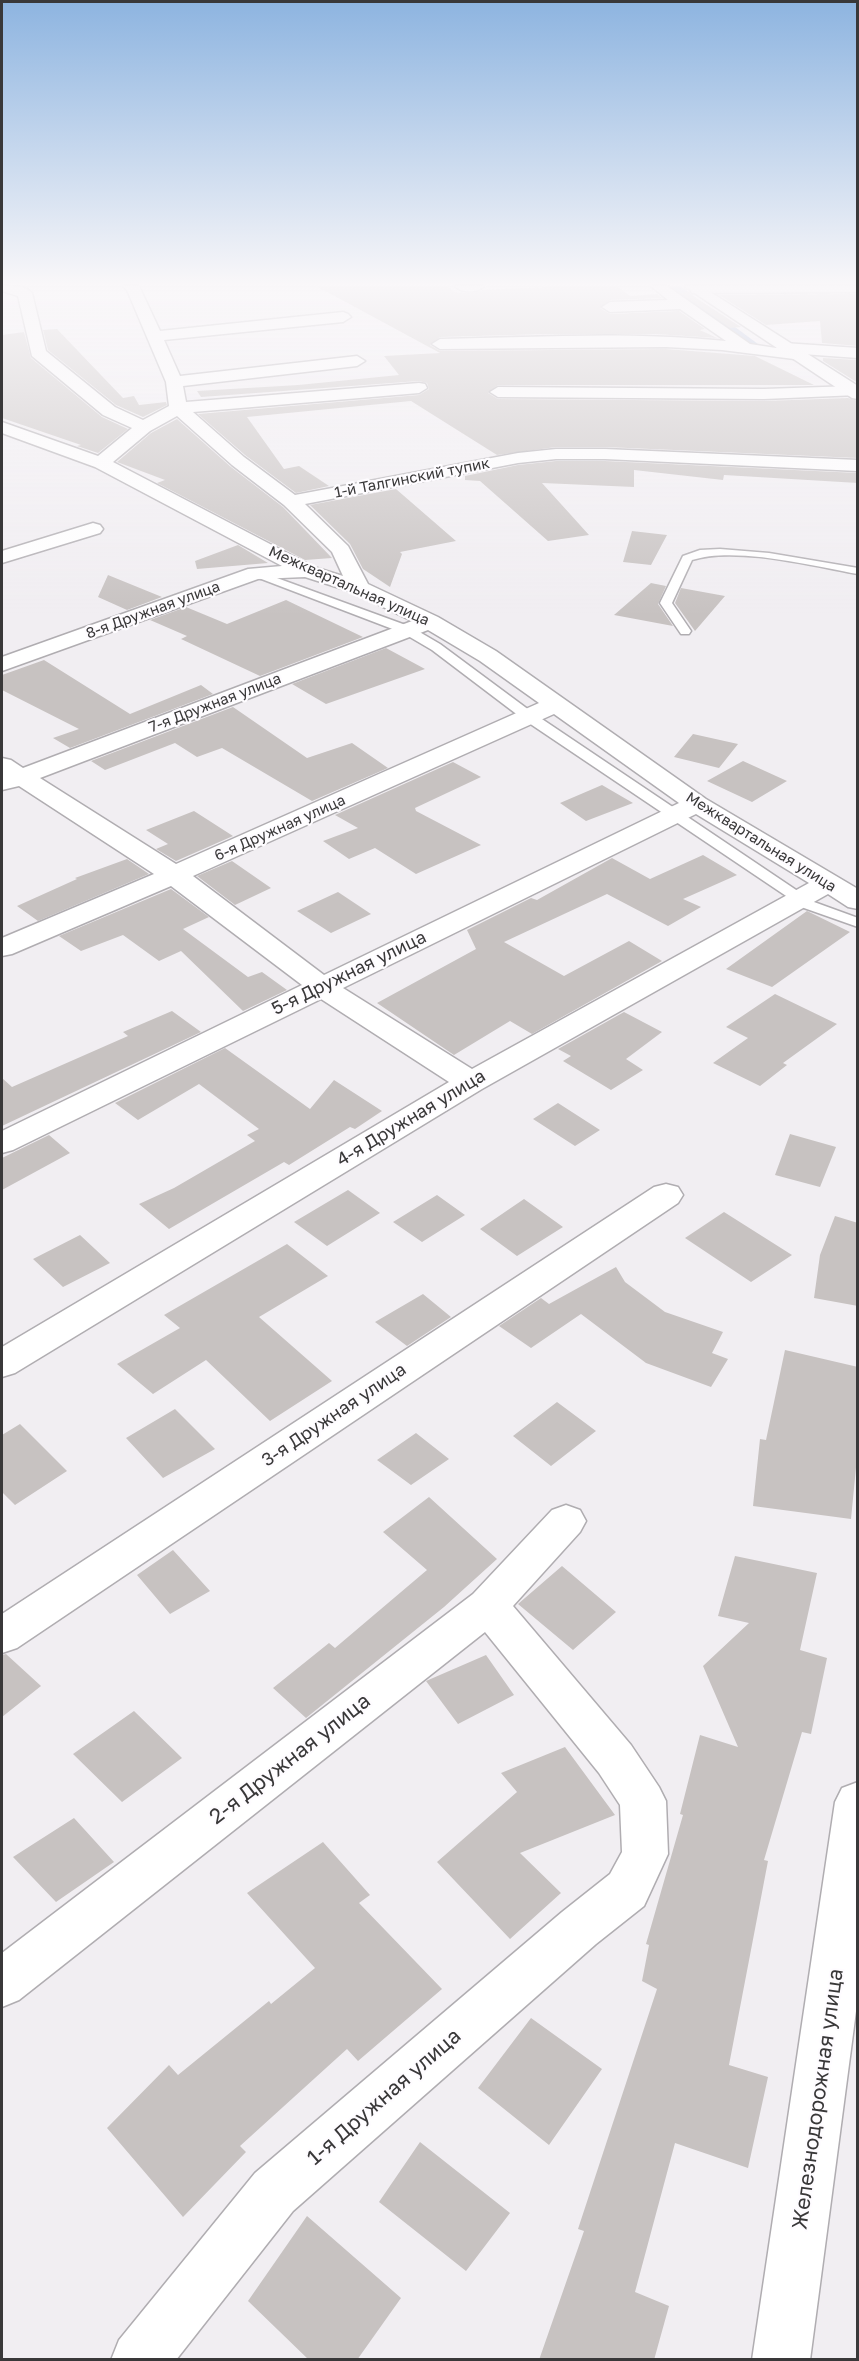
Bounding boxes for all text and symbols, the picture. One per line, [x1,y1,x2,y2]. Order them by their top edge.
street label: 1-й Талгинский тупик [333,454,491,502]
street label: Межквартальная улица [266,542,432,630]
street label: 8-я Дружная улица [83,577,223,643]
street label: 7-я Дружная улица [146,669,284,737]
street label: Межквартальная улица [682,788,840,896]
street label: 6-я Дружная улица [212,791,348,865]
street label: 5-я Дружная улица [268,926,430,1020]
street label: 4-я Дружная улица [333,1065,489,1171]
street label: 3-я Дружная улица [258,1359,410,1471]
street label: 2-я Дружная улица [204,1688,376,1830]
street label: Железнодорожная улица [787,1967,849,2231]
street label: 1-я Дружная улица [302,2023,466,2171]

